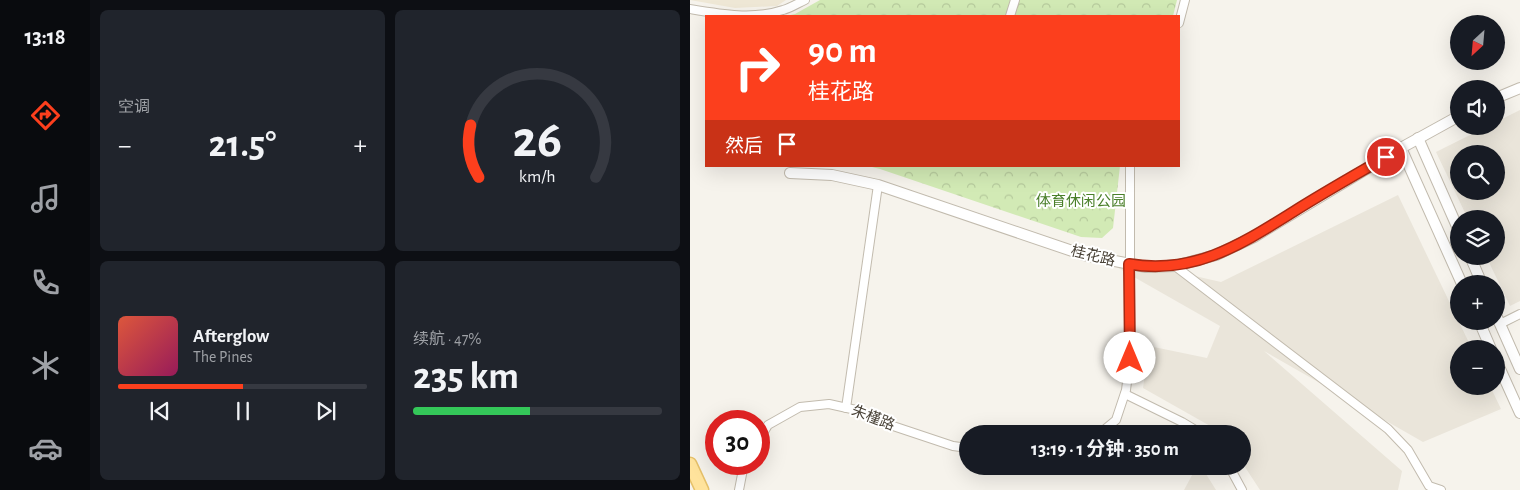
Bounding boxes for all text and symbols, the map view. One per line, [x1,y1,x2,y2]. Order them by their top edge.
north arrow [1450,15,1505,70]
map controls [1450,15,1505,395]
text: 13:18 [24,26,66,48]
text: 90 m [808,34,877,69]
icon: right [725,35,790,100]
button: sound [1450,80,1505,135]
text: 桂花路 [808,81,874,103]
icon: directions [28,98,63,133]
text: 空调 [118,99,150,115]
text: 26 [513,114,562,166]
text: 21.5° [209,126,276,164]
icon: arrive [773,130,801,158]
text: − [118,132,131,160]
text: + [354,132,367,160]
pin [1365,136,1407,178]
text: 然后 [725,137,763,156]
icon: arrive [1372,143,1400,171]
button: search [1450,145,1505,200]
text: km/h [519,168,556,186]
icon: music [28,181,63,216]
park label: 体育休闲公园 [1036,192,1126,209]
button: layers [1450,210,1505,265]
street label: 桂花路 [1069,242,1117,269]
icon: phone [28,265,63,300]
button: + [1450,275,1505,330]
text: Afterglow [193,327,269,346]
text: 续航 · 47% [413,331,482,347]
position arrow [1103,331,1155,383]
button: − [1450,340,1505,395]
icon: climate [28,348,63,383]
text: The Pines [193,349,253,365]
text: 235 km [413,358,519,396]
icon: previous [146,397,174,425]
icon: pause [229,397,257,425]
icon: next [312,397,340,425]
street label: 朱槿路 [849,401,897,433]
speed limit sign: 30 [705,410,770,475]
icon: car [28,431,63,466]
text: 13:19 · 1 分钟 · 350 m [1031,440,1179,459]

